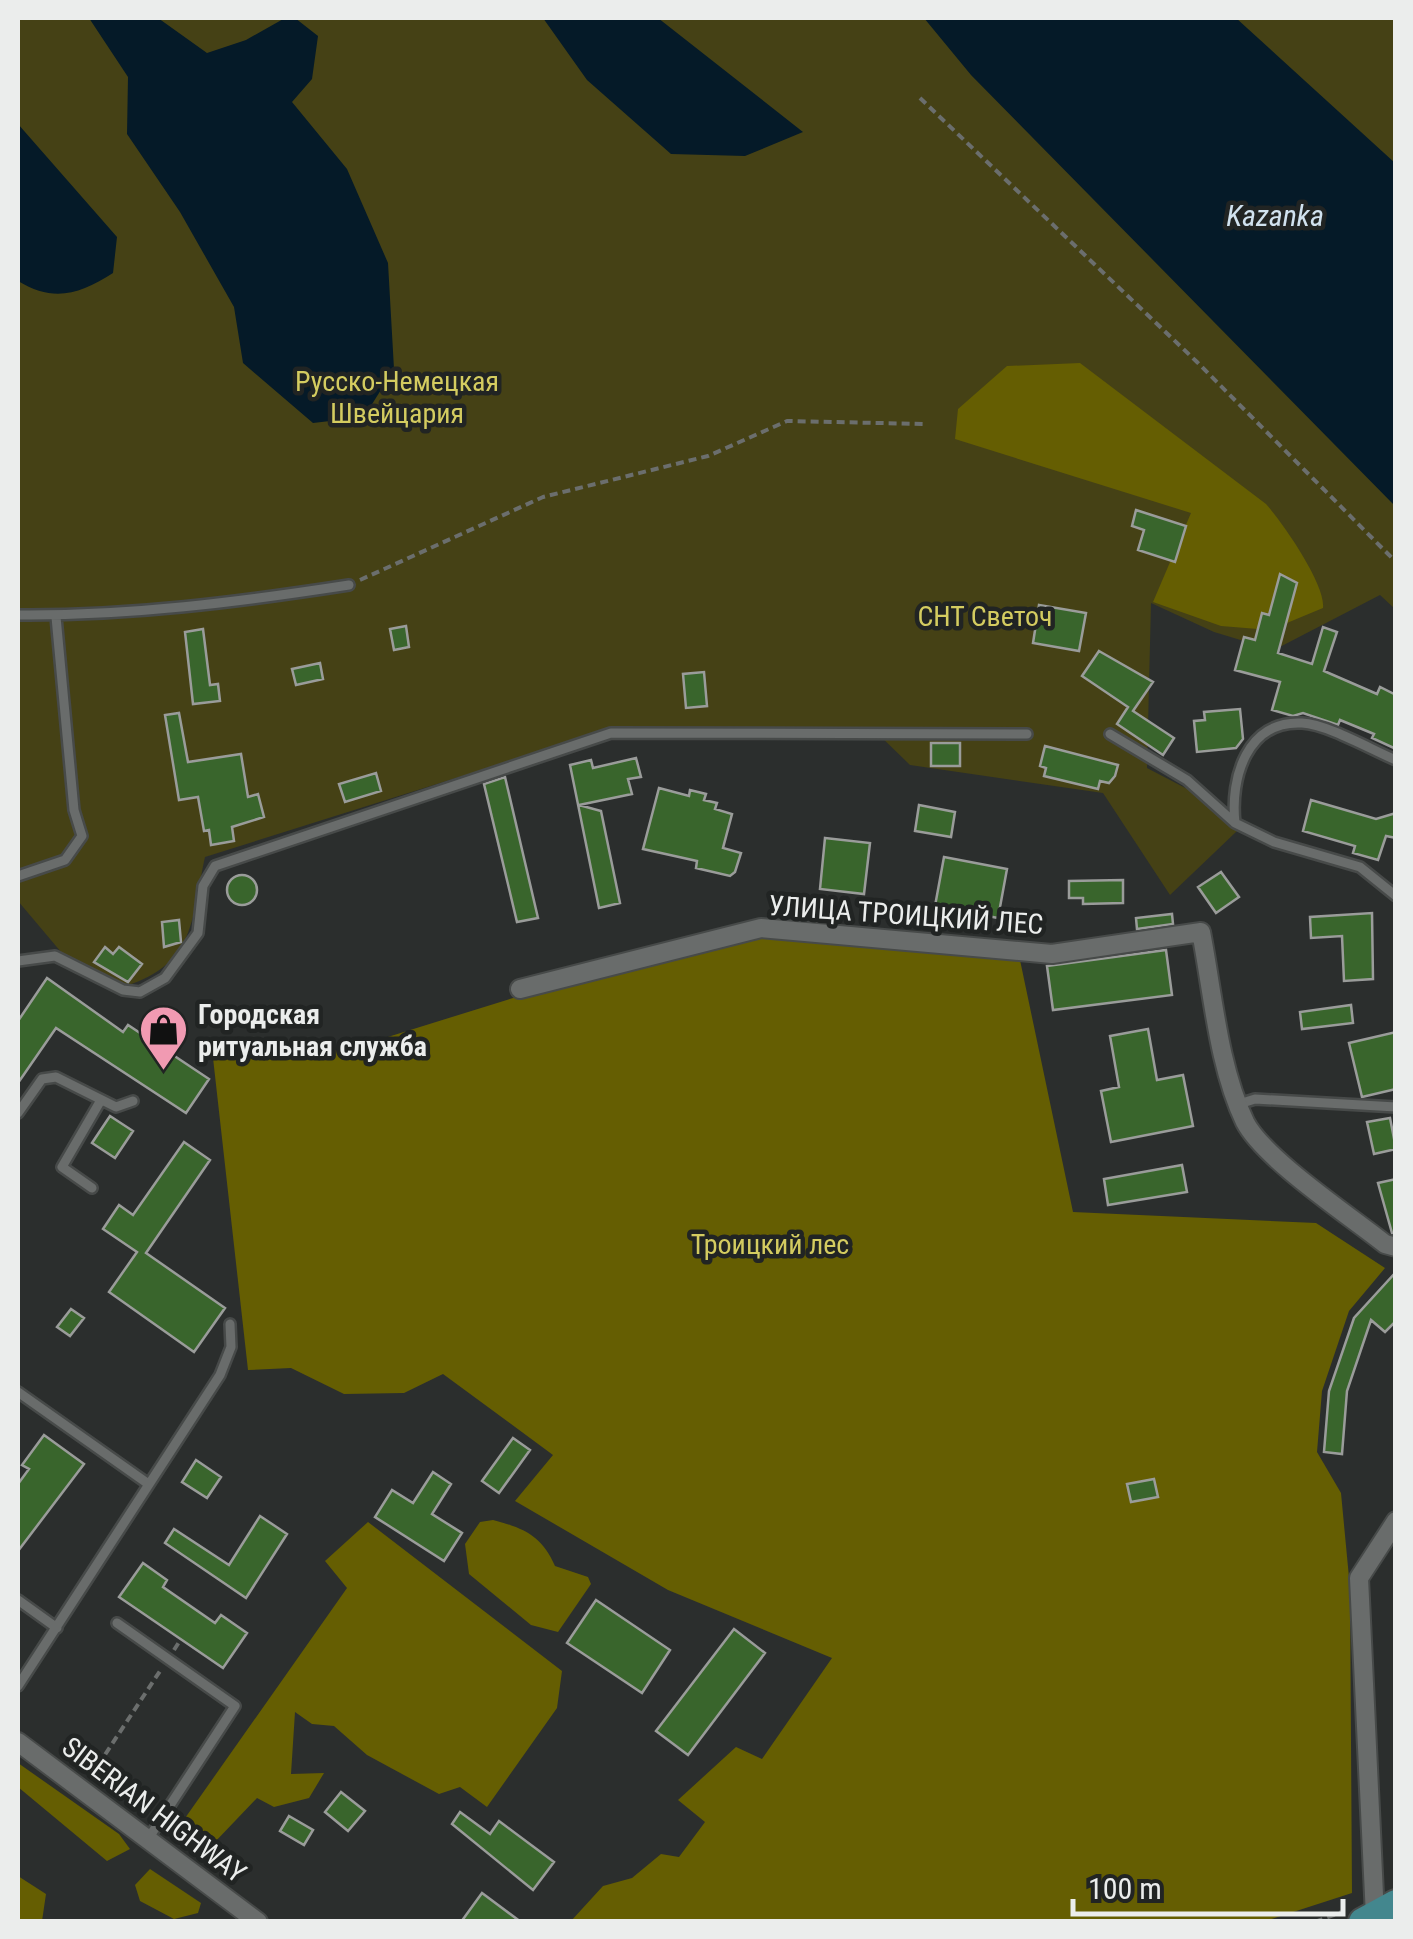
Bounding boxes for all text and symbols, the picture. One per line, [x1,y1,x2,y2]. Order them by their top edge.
water label: Kazanka [1226,198,1324,233]
park label: Русско-Немецкая Швейцария [295,365,499,430]
park label: СНТ Светоч [917,600,1053,633]
street label: УЛИЦА ТРОИЦКИЙ ЛЕС [767,889,1045,941]
place label: Городская ритуальная служба [198,998,427,1063]
shop icon: Городская ритуальная служба [137,1004,189,1072]
park label: Троицкий лес [691,1228,849,1261]
street label: SIBERIAN HIGHWAY [56,1730,253,1890]
scale bar [1073,1854,1343,1916]
text: 100 m [1088,1871,1162,1906]

